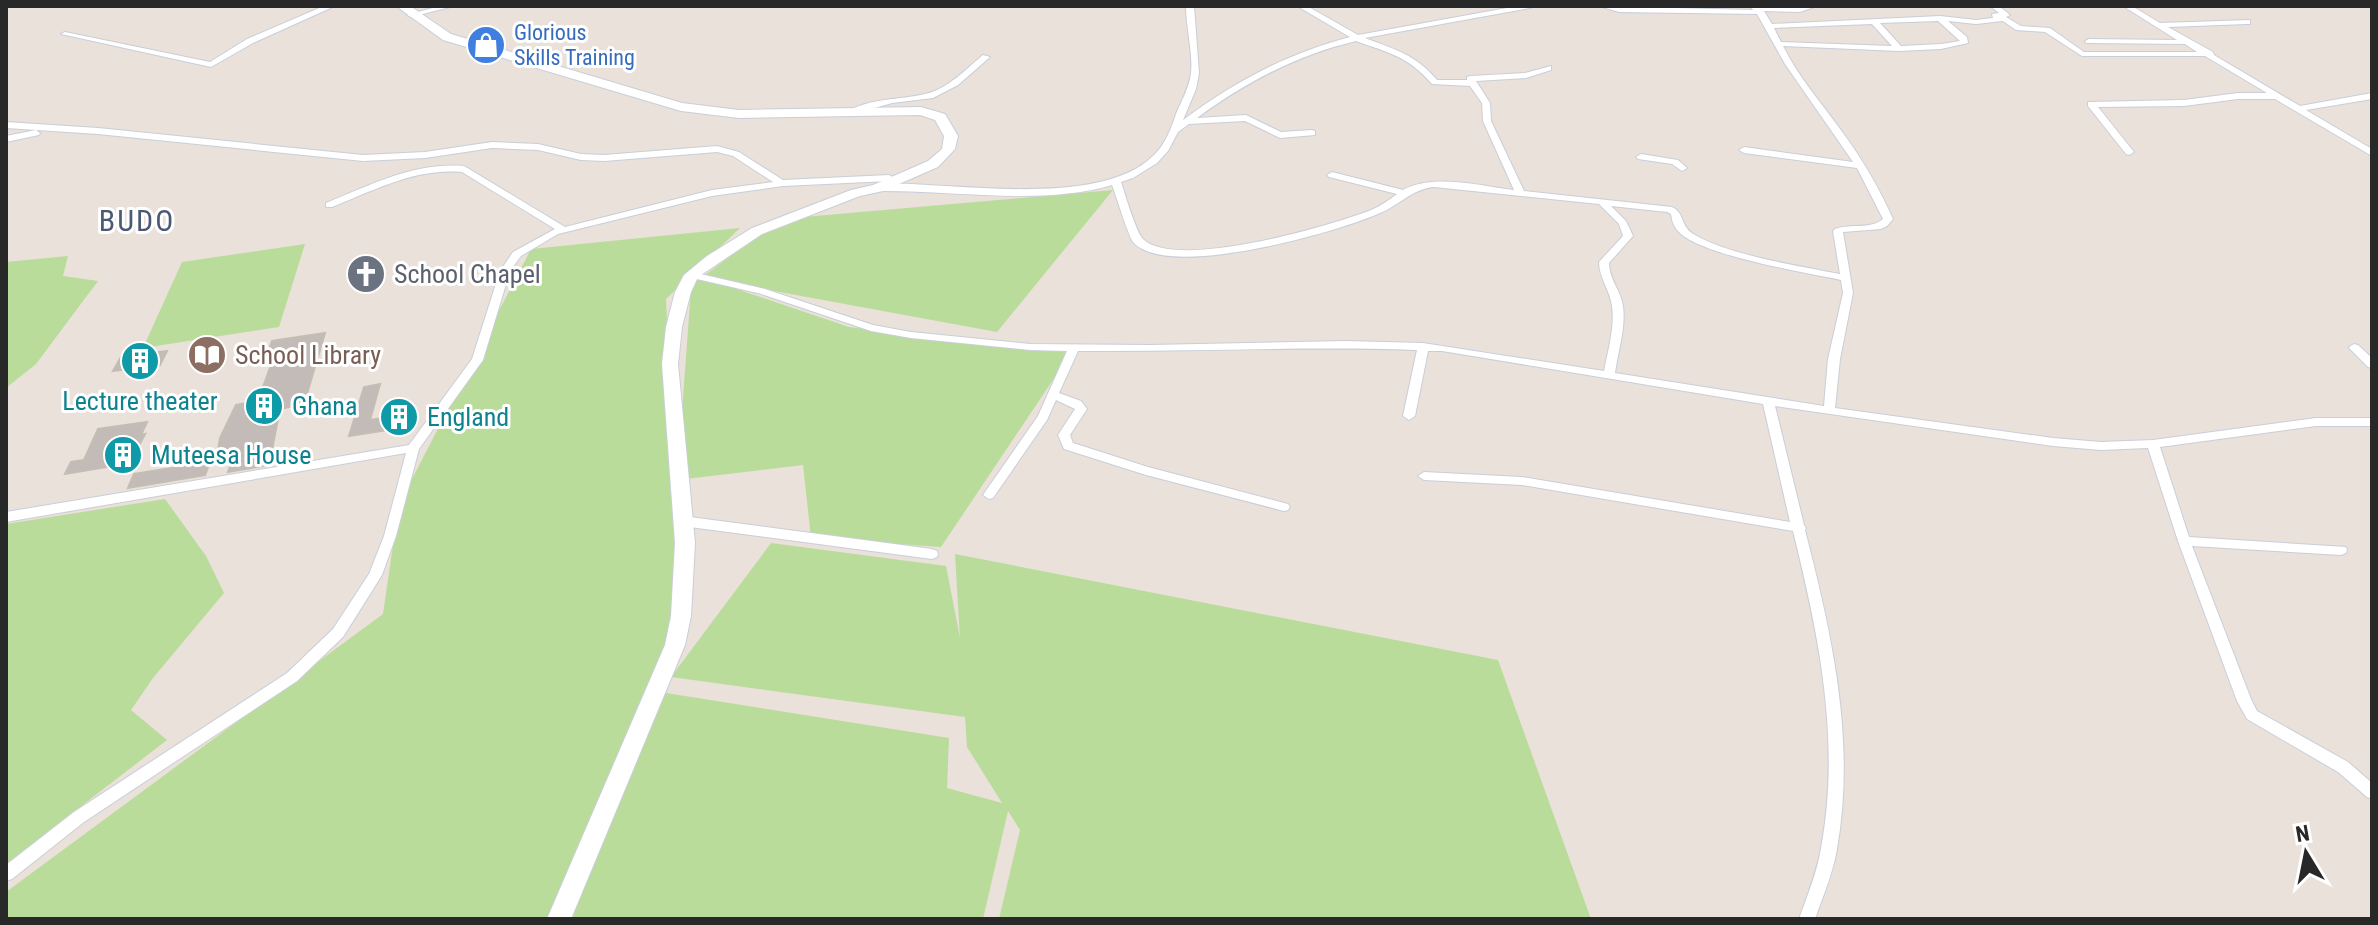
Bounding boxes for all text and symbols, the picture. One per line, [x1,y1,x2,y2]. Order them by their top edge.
place label: Glorious Skills Training [514,20,635,70]
shop icon: Glorious Skills Training [465,24,507,66]
district label: BUDO [99,203,175,238]
church icon: School Chapel [345,253,387,295]
place label: School Chapel [394,259,541,289]
library icon: School Library [186,334,228,376]
building icon: Lecture theater [119,340,161,382]
place label: School Library [235,340,381,370]
building icon: Ghana [243,385,285,427]
place label: Lecture theater [62,386,218,416]
place label: Ghana [292,391,357,421]
building icon: England [378,396,420,438]
place label: England [427,402,509,432]
building icon: Muteesa House [102,434,144,476]
place label: Muteesa House [151,440,311,470]
north arrow [2266,813,2346,893]
text: N [2294,820,2311,847]

